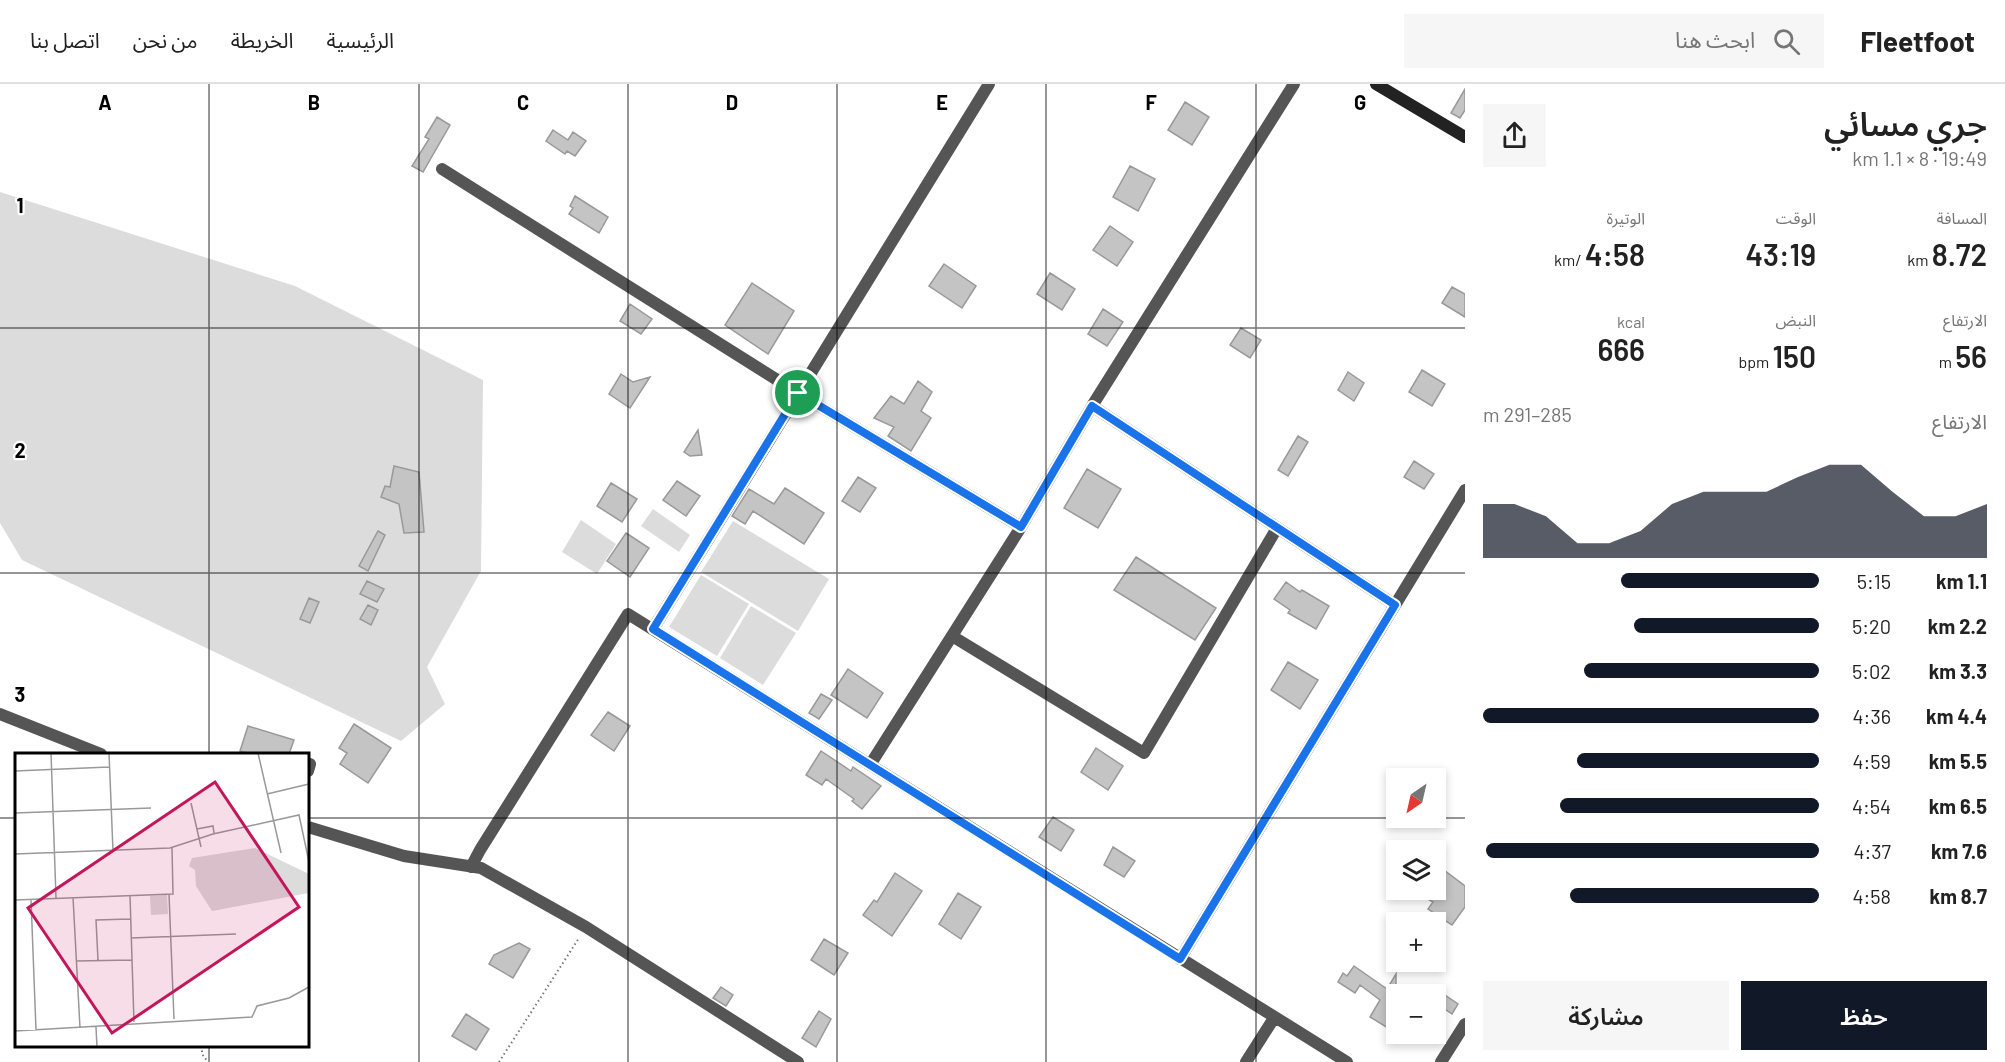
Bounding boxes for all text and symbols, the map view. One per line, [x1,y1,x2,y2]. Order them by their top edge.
search box [1404,14,1824,68]
text: Fleetfoot [1860,24,1975,58]
icon: search [1770,25,1803,58]
text: ابحث هنا [1675,26,1755,52]
text: اتصل بنا [30,27,100,52]
text: من نحن [133,27,198,52]
text: الخريطة [231,27,294,52]
text: الرئيسية [327,27,394,52]
text: A [98,90,112,114]
text: B [308,90,320,114]
text: C [517,90,529,114]
text: D [726,90,738,114]
text: E [936,90,948,114]
text: F [1145,90,1157,114]
text: G [1354,90,1366,114]
text: جري مسائي [1824,103,1987,143]
button: share [1483,104,1546,167]
text: 19:49 · 8 × 1.1 km [1852,146,1987,170]
text: 1 [16,193,24,217]
text: الوتيرة [1607,208,1645,227]
text: الوقت [1776,208,1816,227]
text: المسافة [1937,208,1987,227]
text: 4:58 [1585,236,1645,272]
text: 43:19 [1745,236,1816,272]
text: 8.72 [1932,236,1987,272]
text: /km [1554,250,1585,269]
text: km [1907,250,1932,269]
text: النبض [1775,310,1816,329]
text: الارتفاع [1943,310,1987,329]
text: kcal [1617,312,1645,331]
text: 666 [1597,331,1645,367]
text: 150 [1772,338,1816,374]
text: 56 [1955,338,1987,374]
text: bpm [1738,352,1772,371]
text: m [1939,352,1955,371]
pin [772,367,823,418]
icon: arrive [781,376,814,409]
text: 285–291 m [1483,402,1572,426]
text: الارتفاع [1932,409,1987,433]
text: 2 [14,438,26,462]
text: 5:15 [1857,569,1891,593]
text: 1.1 km [1936,569,1987,593]
text: 5:20 [1852,614,1891,638]
text: 2.2 km [1928,614,1987,638]
text: 5:02 [1852,659,1891,683]
text: 3.3 km [1929,659,1987,683]
text: 3 [15,682,25,706]
text: 4:36 [1853,704,1891,728]
text: 4.4 km [1926,704,1987,728]
text: 4:59 [1853,749,1891,773]
text: 5.5 km [1929,749,1987,773]
inset map [15,753,309,1047]
north arrow [1386,768,1446,828]
map controls [1386,768,1446,1044]
text: 4:54 [1852,794,1891,818]
text: 6.5 km [1929,794,1987,818]
text: 4:37 [1853,839,1891,863]
text: 7.6 km [1931,839,1987,863]
button: layers [1386,840,1446,900]
text: 4:58 [1853,884,1891,908]
text: 8.7 km [1929,884,1987,908]
button: + [1386,912,1446,972]
button: مشاركة [1483,981,1729,1050]
button: حفظ [1741,981,1987,1050]
button: − [1386,984,1446,1044]

